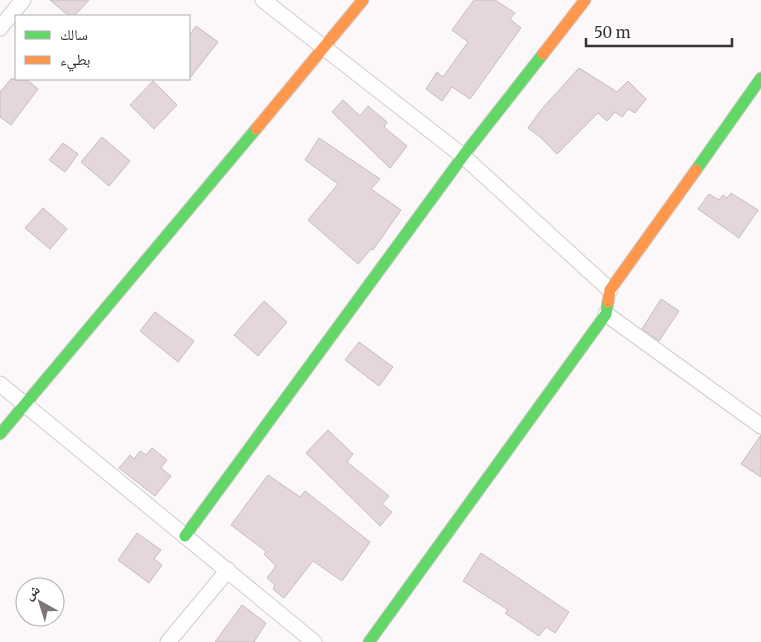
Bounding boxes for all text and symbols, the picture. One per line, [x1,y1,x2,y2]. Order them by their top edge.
legend [15,15,190,80]
scale bar [586,15,732,47]
text: 50 m [594,23,631,42]
text: سالك [60,25,88,44]
text: بطيء [60,50,90,72]
north arrow [15,577,65,627]
text: ش [20,580,43,604]

